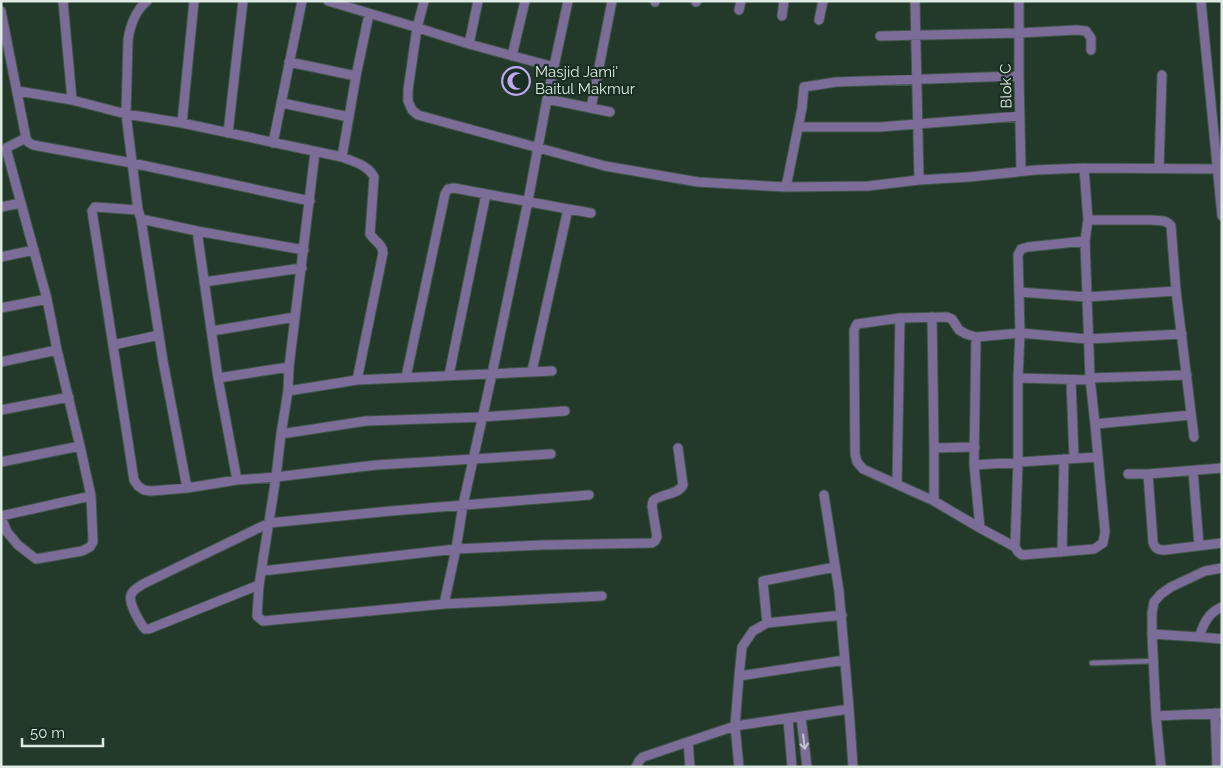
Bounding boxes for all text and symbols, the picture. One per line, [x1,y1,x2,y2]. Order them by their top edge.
place label: Masjid Jami' Baitul Makmur [535,63,636,98]
street label: Blok C [997,63,1015,109]
mosque icon: Masjid Jami' Baitul Makmur [501,66,531,96]
scale bar [22,716,104,748]
text: 50 m [30,724,65,742]
one-way arrow [799,733,809,749]

